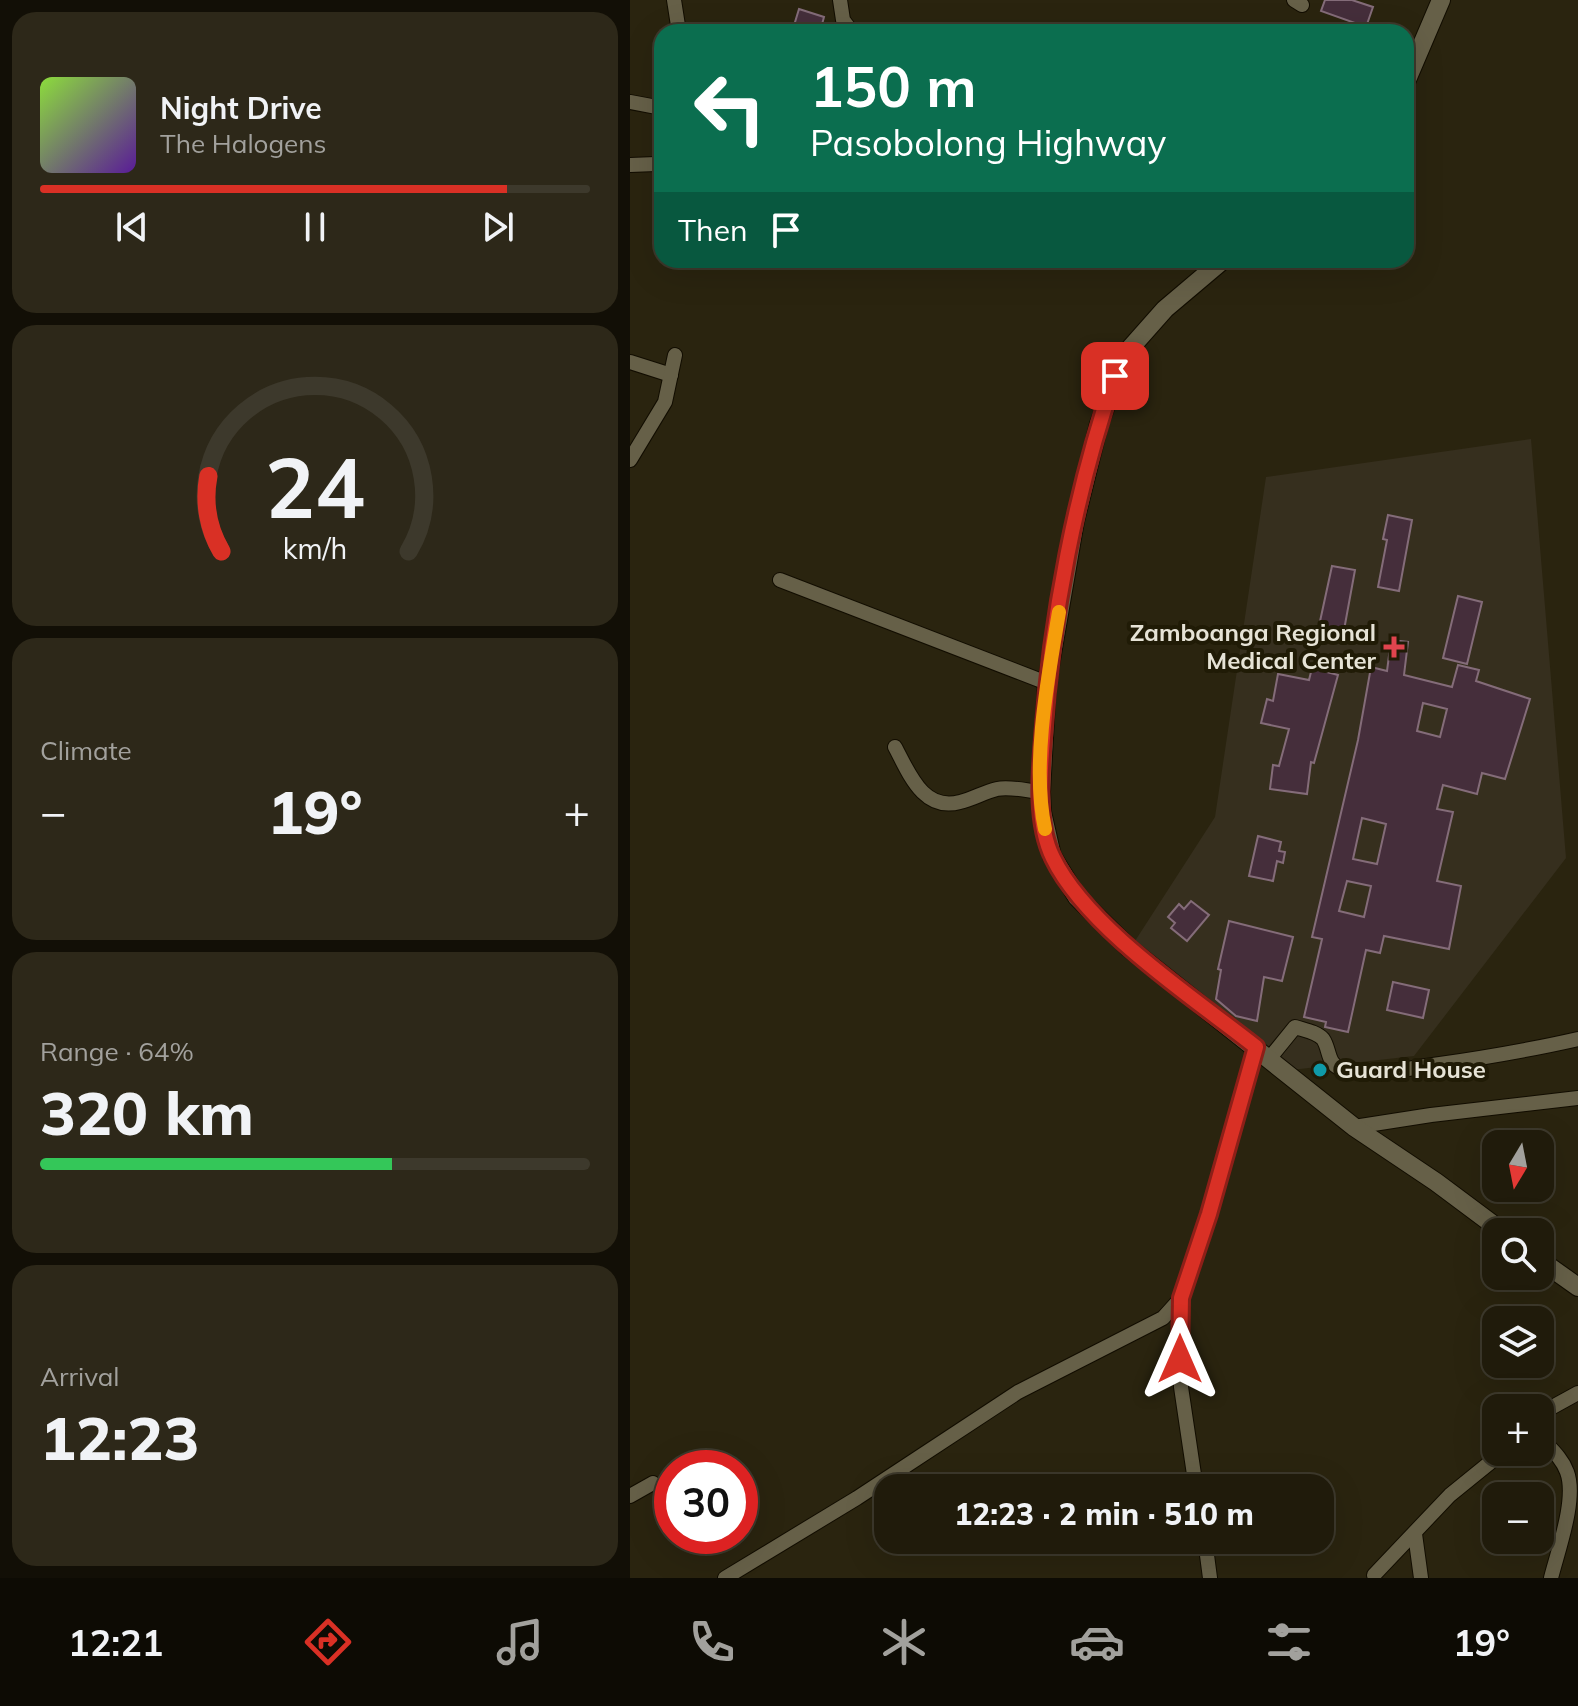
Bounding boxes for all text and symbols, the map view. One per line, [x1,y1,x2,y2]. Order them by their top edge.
text: 150 m [810,51,977,121]
icon: left [678,56,782,160]
text: Night Drive [160,89,322,127]
text: Pasobolong Highway [810,120,1166,165]
text: The Halogens [160,127,326,160]
icon: previous [110,205,154,249]
icon: pause [293,205,337,249]
icon: next [476,205,520,249]
icon: arrive [764,208,808,252]
text: Then [678,211,748,249]
pin [1081,342,1149,410]
icon: arrive [1093,354,1137,398]
text: 24 [265,433,365,538]
text: km/h [283,530,347,566]
place label: Zamboanga Regional Medical Center [1130,617,1377,675]
marker: Zamboanga Regional Medical Center [1383,636,1405,658]
text: Climate [40,734,132,767]
text: 19° [267,774,363,849]
text: − [40,784,66,839]
text: + [564,784,590,839]
text: Range · 64% [40,1035,194,1068]
place label: Guard House [1336,1054,1486,1084]
marker: Guard House [1311,1061,1329,1079]
text: 320 km [40,1075,254,1150]
north arrow [1482,1130,1554,1202]
map controls [1482,1130,1554,1554]
button: search [1482,1218,1554,1290]
button: layers [1482,1306,1554,1378]
position arrow [1138,1317,1222,1401]
text: Arrival [40,1360,120,1393]
button: + [1482,1394,1554,1466]
text: 12:23 [40,1400,200,1475]
speed limit sign: 30 [654,1450,758,1554]
button: − [1482,1482,1554,1554]
text: 12:23 · 2 min · 510 m [954,1495,1254,1533]
icon: directions [300,1614,356,1670]
icon: music [492,1614,548,1670]
icon: phone [684,1614,740,1670]
icon: climate [876,1614,932,1670]
icon: car [1069,1614,1125,1670]
icon: filters [1261,1614,1317,1670]
text: 12:21 [68,1620,163,1665]
text: 19° [1453,1620,1510,1665]

